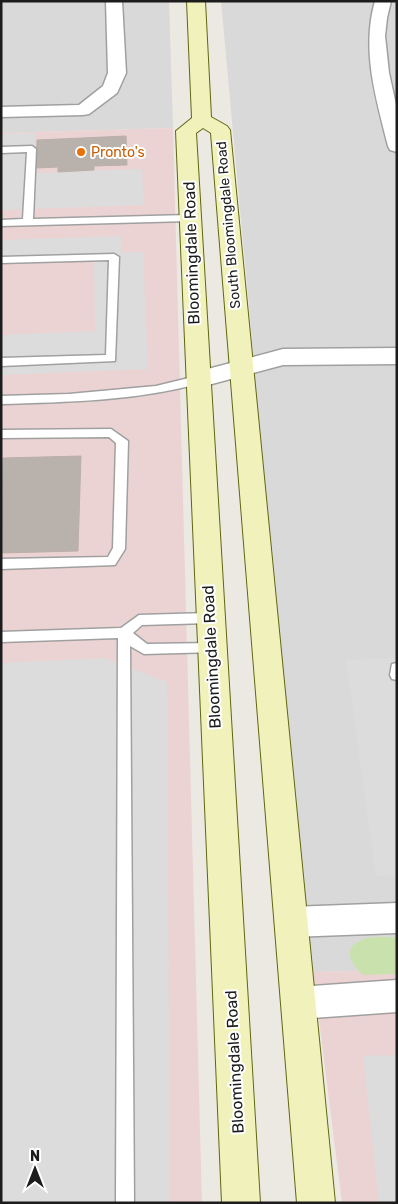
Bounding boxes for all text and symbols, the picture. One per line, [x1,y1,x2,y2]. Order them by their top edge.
street label: South Bloomingdale Road [213,141,244,309]
place label: Pronto's [91,144,145,161]
marker: Pronto's [75,146,87,158]
street label: Bloomingdale Road [180,181,203,325]
street label: Bloomingdale Road [198,585,225,729]
street label: Bloomingdale Road [221,990,248,1134]
north arrow [10,1144,60,1194]
text: N [30,1148,40,1165]

